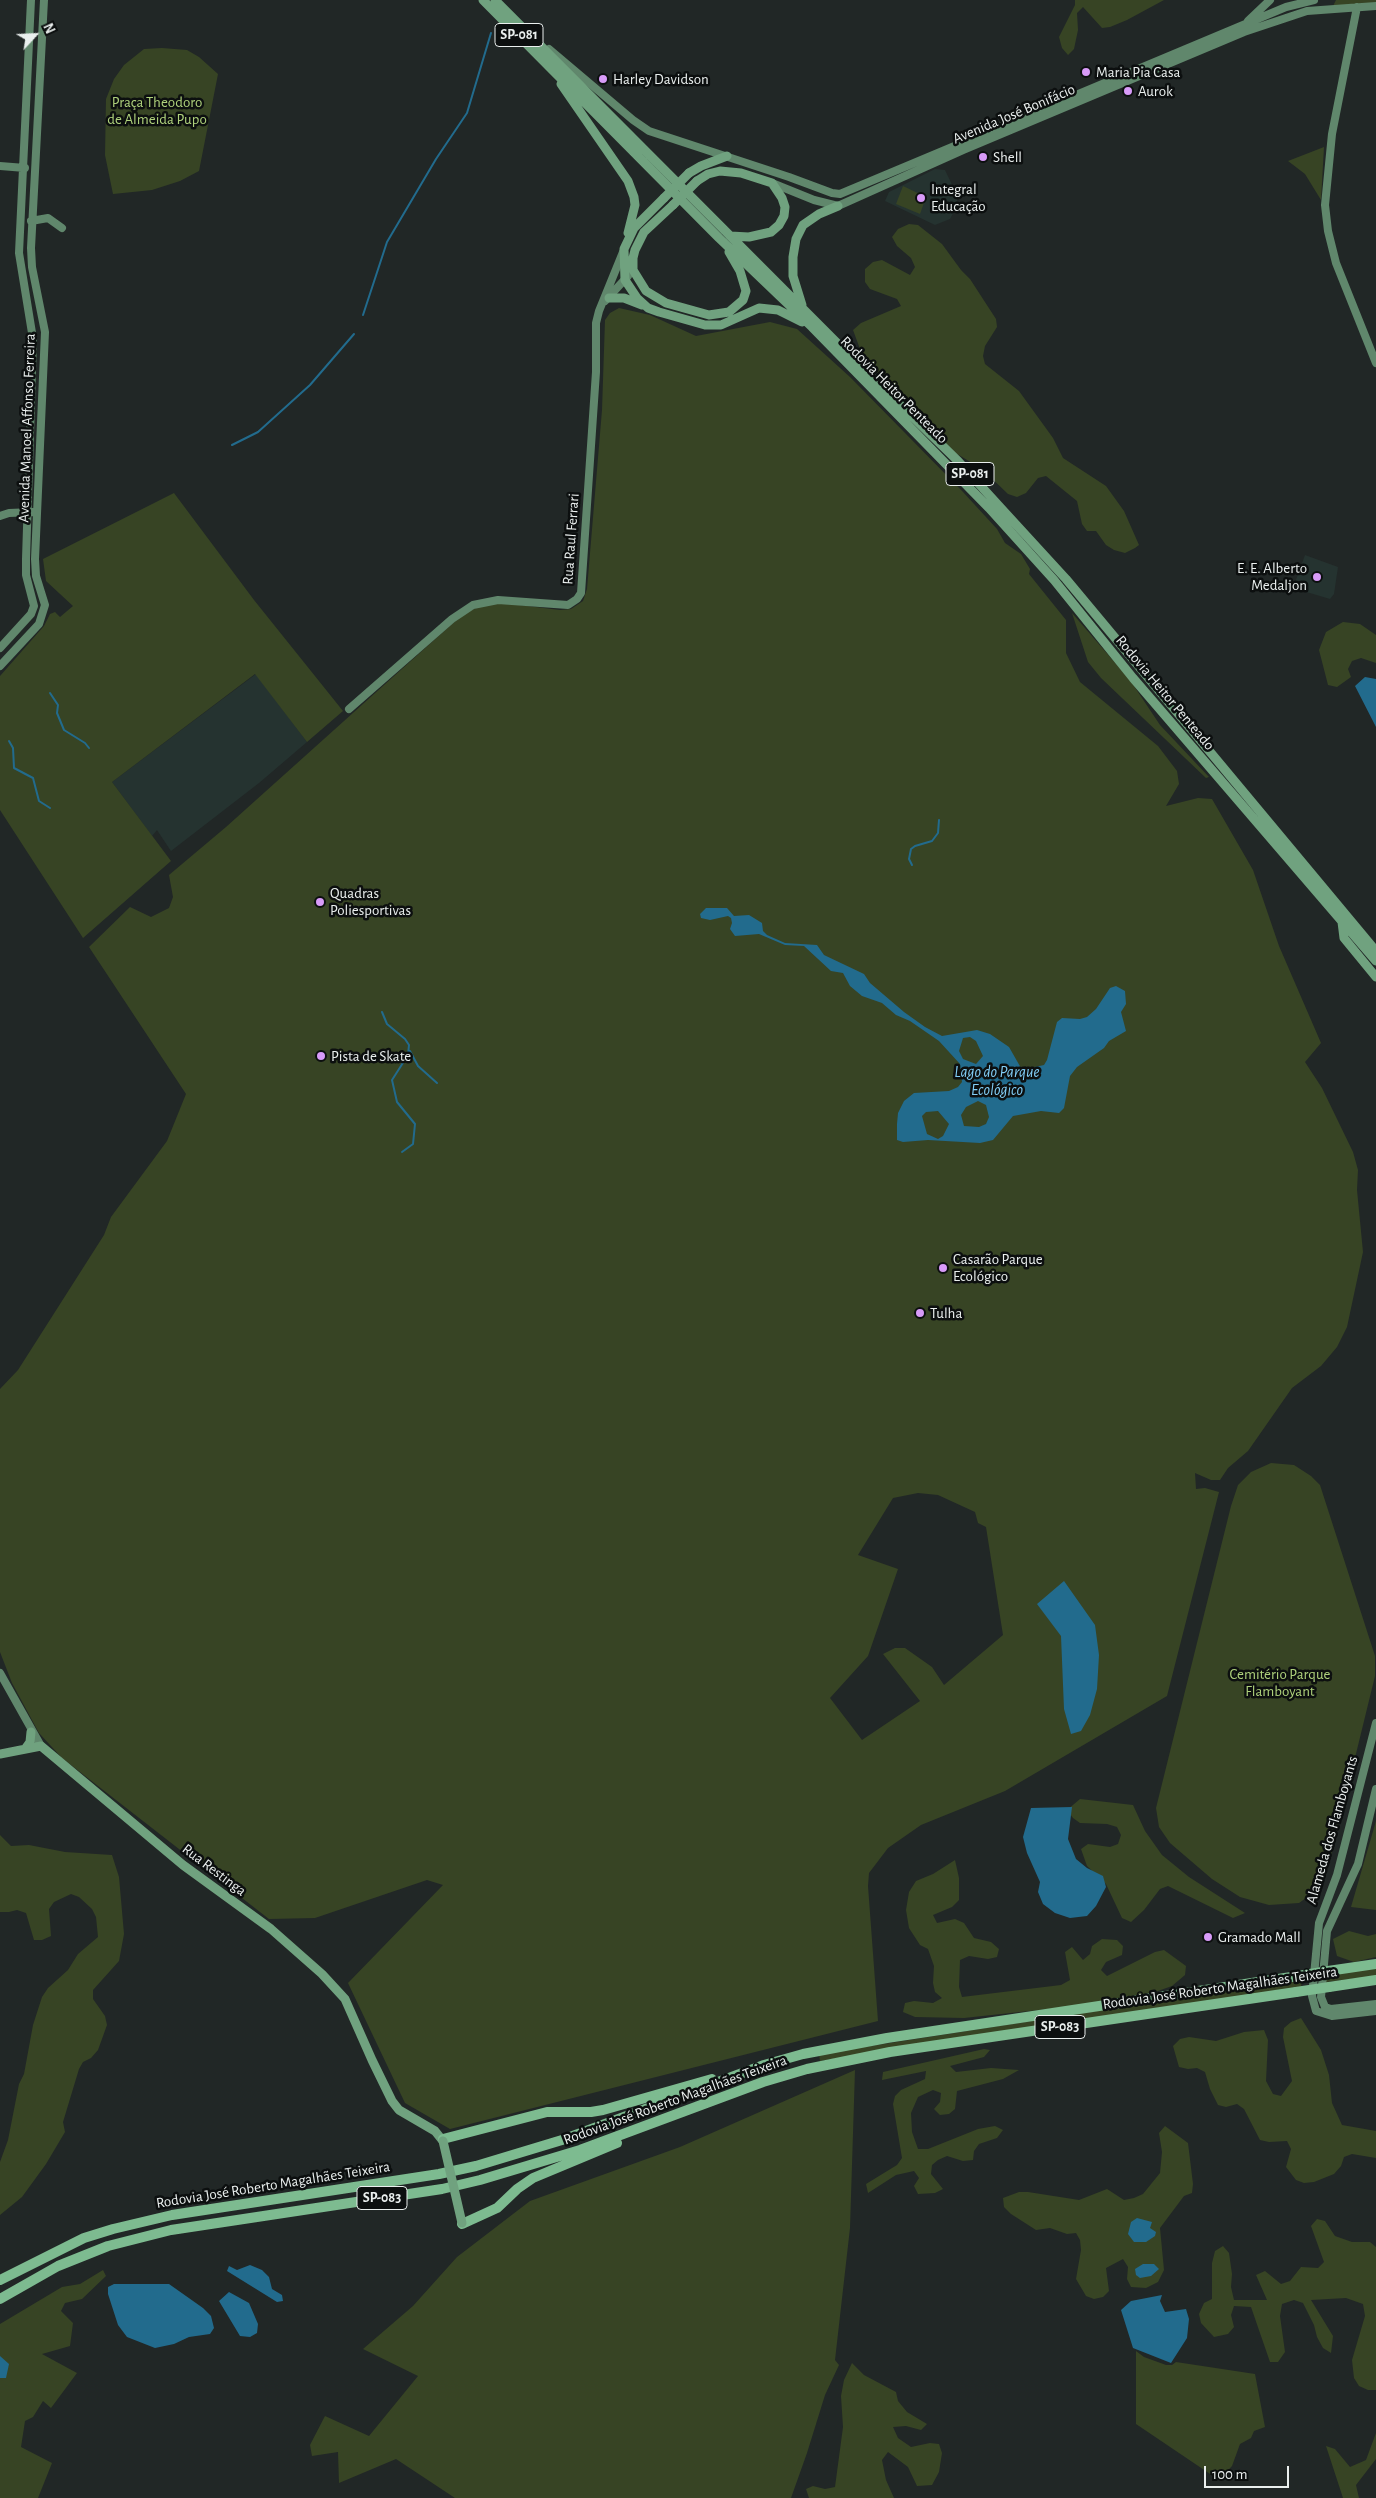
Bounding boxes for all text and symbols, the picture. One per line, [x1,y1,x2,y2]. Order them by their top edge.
north arrow [10,10,60,60]
text: N [40,21,57,36]
road number: SP-081 [495,24,543,46]
place label: Maria Pia Casa [1096,63,1180,81]
marker: Maria Pia Casa [1080,66,1092,78]
place label: Harley Davidson [613,70,709,88]
marker: Harley Davidson [597,73,609,85]
street label: Avenida José Bonifácio [950,80,1078,148]
place label: Aurok [1138,82,1173,100]
marker: Aurok [1122,85,1134,97]
park label: Praça Theodoro de Almeida Pupo [107,93,207,128]
place label: Shell [993,148,1022,166]
marker: Shell [977,151,989,163]
place label: Integral Educação [931,180,986,215]
marker: Integral Educação [915,192,927,204]
street label: Avenida Manoel Affonso Ferreira [15,333,39,523]
street label: Rodovia Heitor Penteado [837,333,951,447]
road number: SP-081 [946,462,994,486]
street label: Rua Raul Ferrari [559,493,583,585]
place label: E. E. Alberto Medaljon [1237,559,1307,594]
marker: E. E. Alberto Medaljon [1311,571,1323,583]
street label: Rodovia Heitor Penteado [1112,632,1218,754]
place label: Quadras Poliesportivas [330,884,411,919]
marker: Quadras Poliesportivas [314,896,326,908]
place label: Pista de Skate [331,1047,411,1065]
marker: Pista de Skate [315,1050,327,1062]
water label: Lago do Parque Ecológico [954,1062,1040,1100]
place label: Casarão Parque Ecológico [953,1250,1043,1285]
marker: Casarão Parque Ecológico [937,1262,949,1274]
place label: Tulha [930,1304,962,1322]
marker: Tulha [914,1307,926,1319]
park label: Cemitério Parque Flamboyant [1229,1665,1331,1700]
street label: Alameda dos Flamboyants [1302,1754,1362,1906]
street label: Rua Restinga [178,1840,250,1900]
place label: Gramado Mall [1218,1928,1301,1946]
marker: Gramado Mall [1202,1931,1214,1943]
street label: Rodovia José Roberto Magalhães Teixeira [1102,1963,1338,2013]
road number: SP-083 [1035,2015,1085,2038]
street label: Rodovia José Roberto Magalhães Teixeira [561,2051,789,2149]
street label: Rodovia José Roberto Magalhães Teixeira [155,2158,391,2212]
road number: SP-083 [357,2186,407,2210]
scale bar [1206,2456,1291,2488]
text: 100 m [1212,2467,1247,2482]

